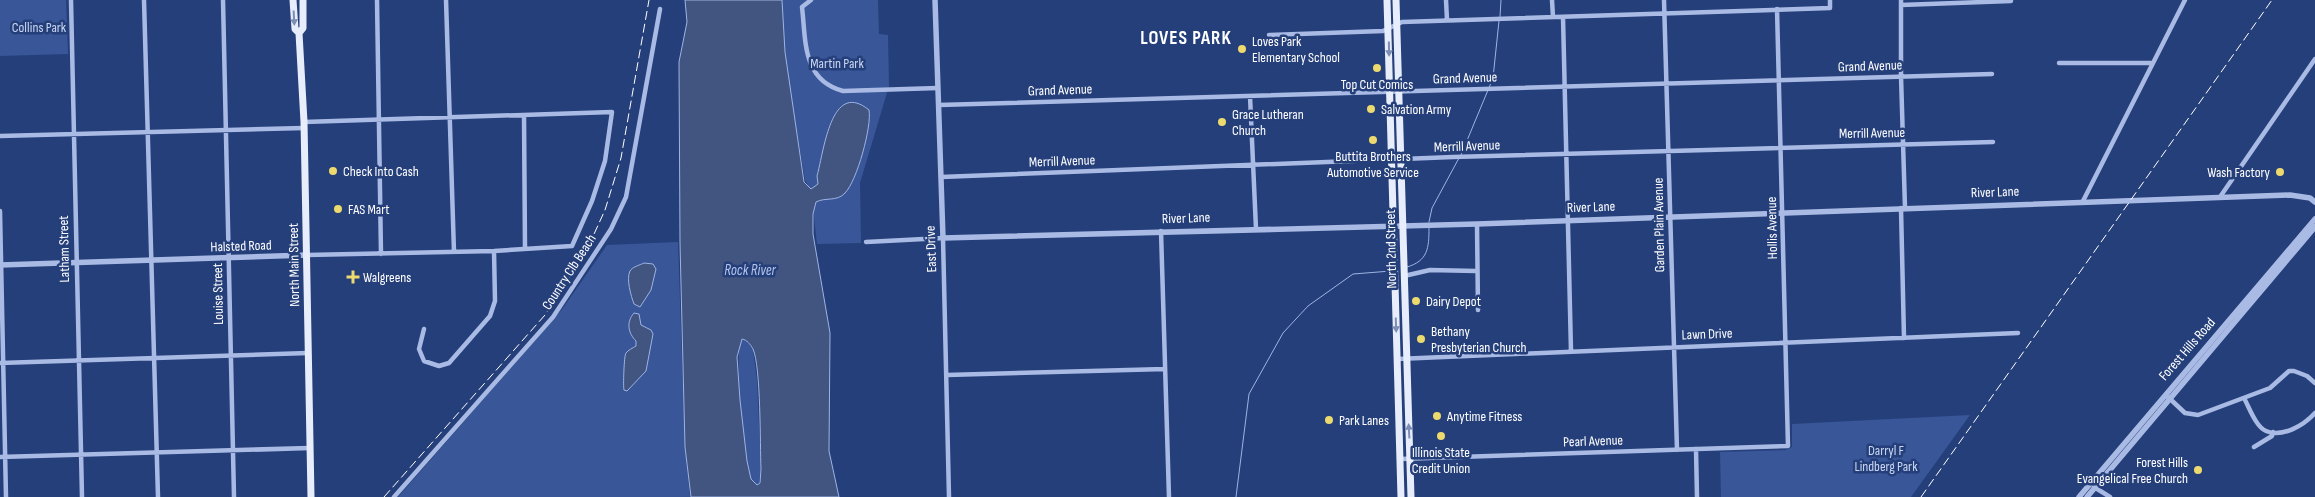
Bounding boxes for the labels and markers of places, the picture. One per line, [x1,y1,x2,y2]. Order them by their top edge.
place label: Loves Park Elementary School [1252,33,1340,66]
marker: Loves Park Elementary School [1236,43,1248,55]
marker: Top Cut Comics [1371,62,1383,74]
place label: Top Cut Comics [1341,76,1413,93]
place label: Salvation Army [1381,101,1452,118]
marker: Salvation Army [1365,103,1377,115]
place label: Grace Lutheran Church [1232,106,1304,139]
marker: Grace Lutheran Church [1216,116,1228,128]
marker: Buttita Brothers Automotive Service [1367,134,1379,146]
place label: Buttita Brothers Automotive Service [1326,148,1419,181]
place label: Check Into Cash [343,163,419,180]
place label: Wash Factory [2207,164,2271,181]
marker: Check Into Cash [327,165,339,177]
marker: Wash Factory [2274,166,2286,178]
place label: FAS Mart [348,201,390,218]
marker: FAS Mart [332,203,344,215]
place label: Walgreens [363,269,411,286]
marker: Walgreens [347,271,359,283]
place label: Dairy Depot [1426,293,1481,310]
marker: Dairy Depot [1410,295,1422,307]
place label: Bethany Presbyterian Church [1431,323,1527,356]
marker: Bethany Presbyterian Church [1415,333,1427,345]
place label: Anytime Fitness [1446,408,1522,425]
marker: Anytime Fitness [1431,410,1443,422]
place label: Park Lanes [1339,412,1389,429]
marker: Park Lanes [1323,414,1335,426]
marker: Illinois State Credit Union [1435,430,1447,442]
place label: Illinois State Credit Union [1412,444,1470,477]
place label: Forest Hills Evangelical Free Church [2077,454,2188,487]
marker: Forest Hills Evangelical Free Church [2192,464,2204,476]

